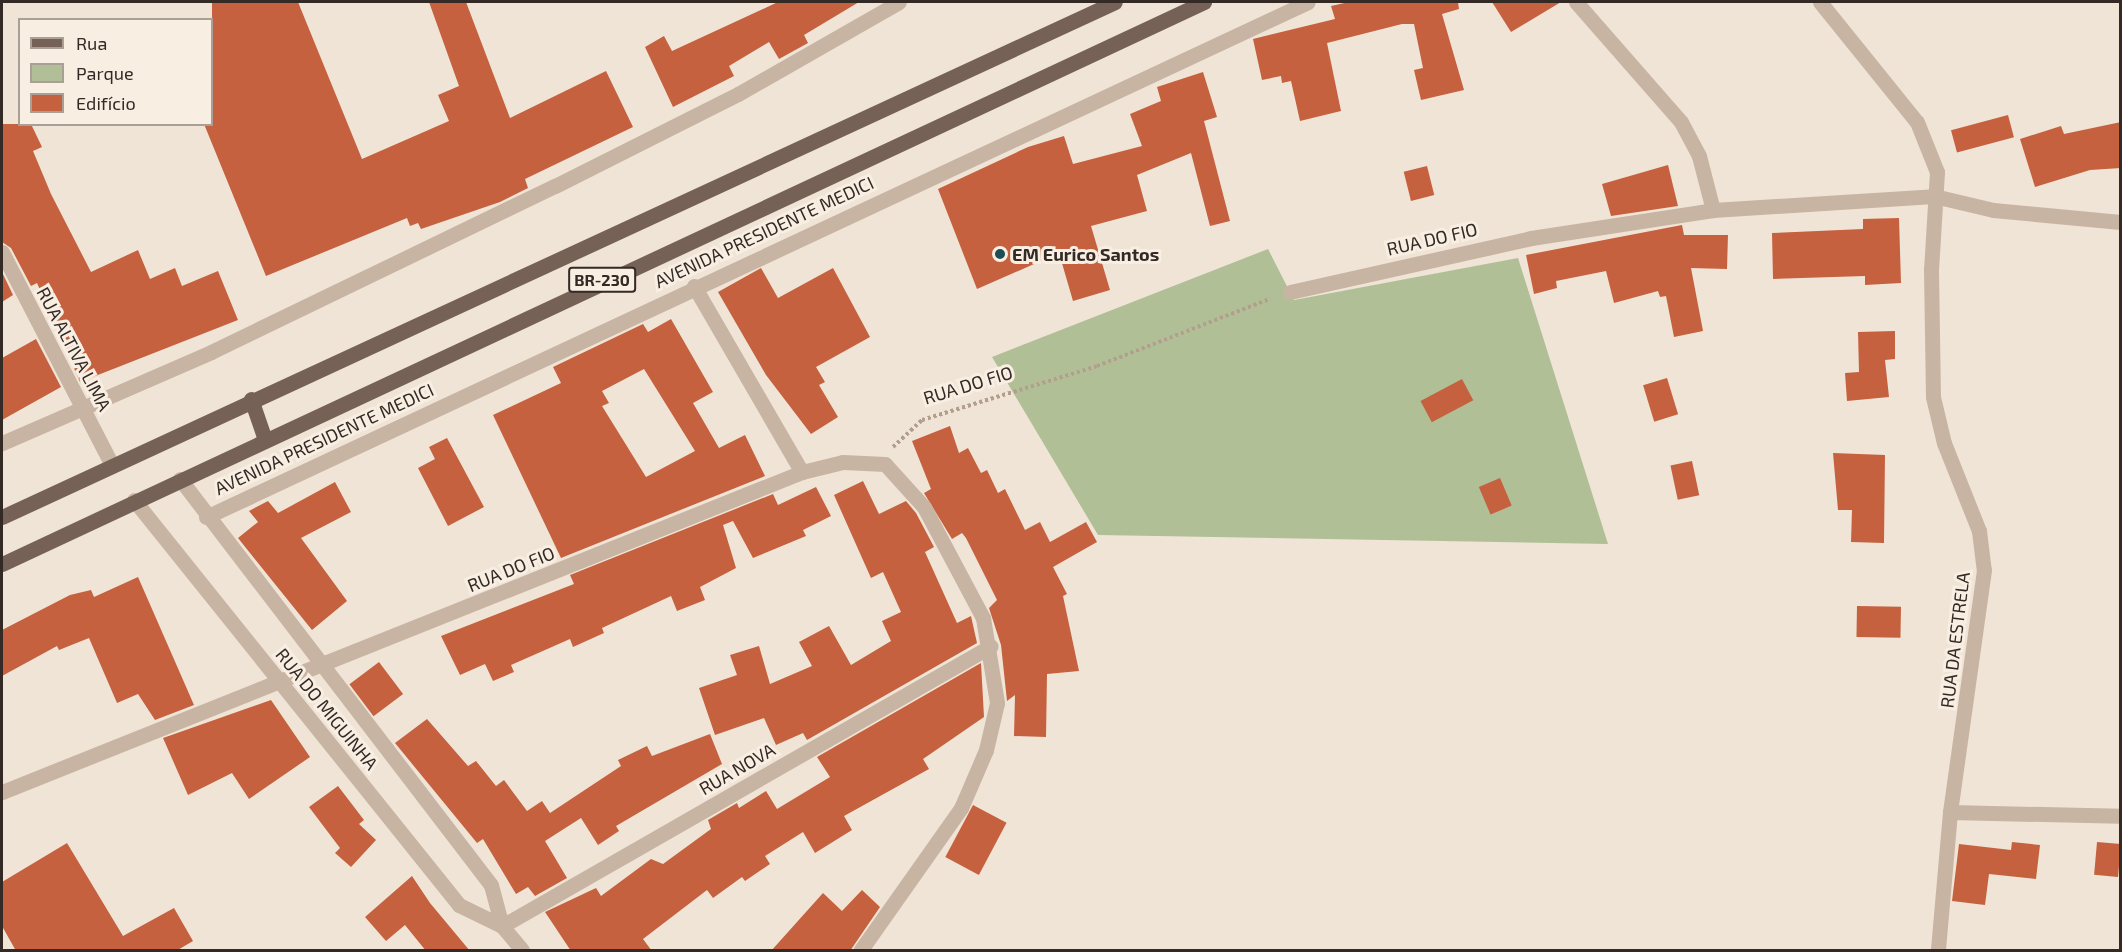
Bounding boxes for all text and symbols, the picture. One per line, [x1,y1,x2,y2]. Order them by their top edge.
legend [18,18,213,126]
text: Rua [76,32,107,54]
text: Parque [76,62,134,84]
text: Edifício [76,92,136,114]
street label: AVENIDA PRESIDENTE MEDICI [651,172,877,292]
street label: RUA DO FIO [1384,218,1480,260]
place label: EM Eurico Santos [1012,243,1159,265]
marker: EM Eurico Santos [993,247,1007,261]
road number: BR-230 [568,267,636,293]
street label: RUA ALTIVA LIMA [32,283,116,415]
street label: RUA DO FIO [921,361,1015,409]
street label: AVENIDA PRESIDENTE MEDICI [211,379,437,499]
street label: RUA DO FIO [464,542,558,596]
street label: RUA DA ESTRELA [1936,570,1974,710]
street label: RUA DO MIGUINHA [271,644,383,774]
street label: RUA NOVA [695,739,779,799]

